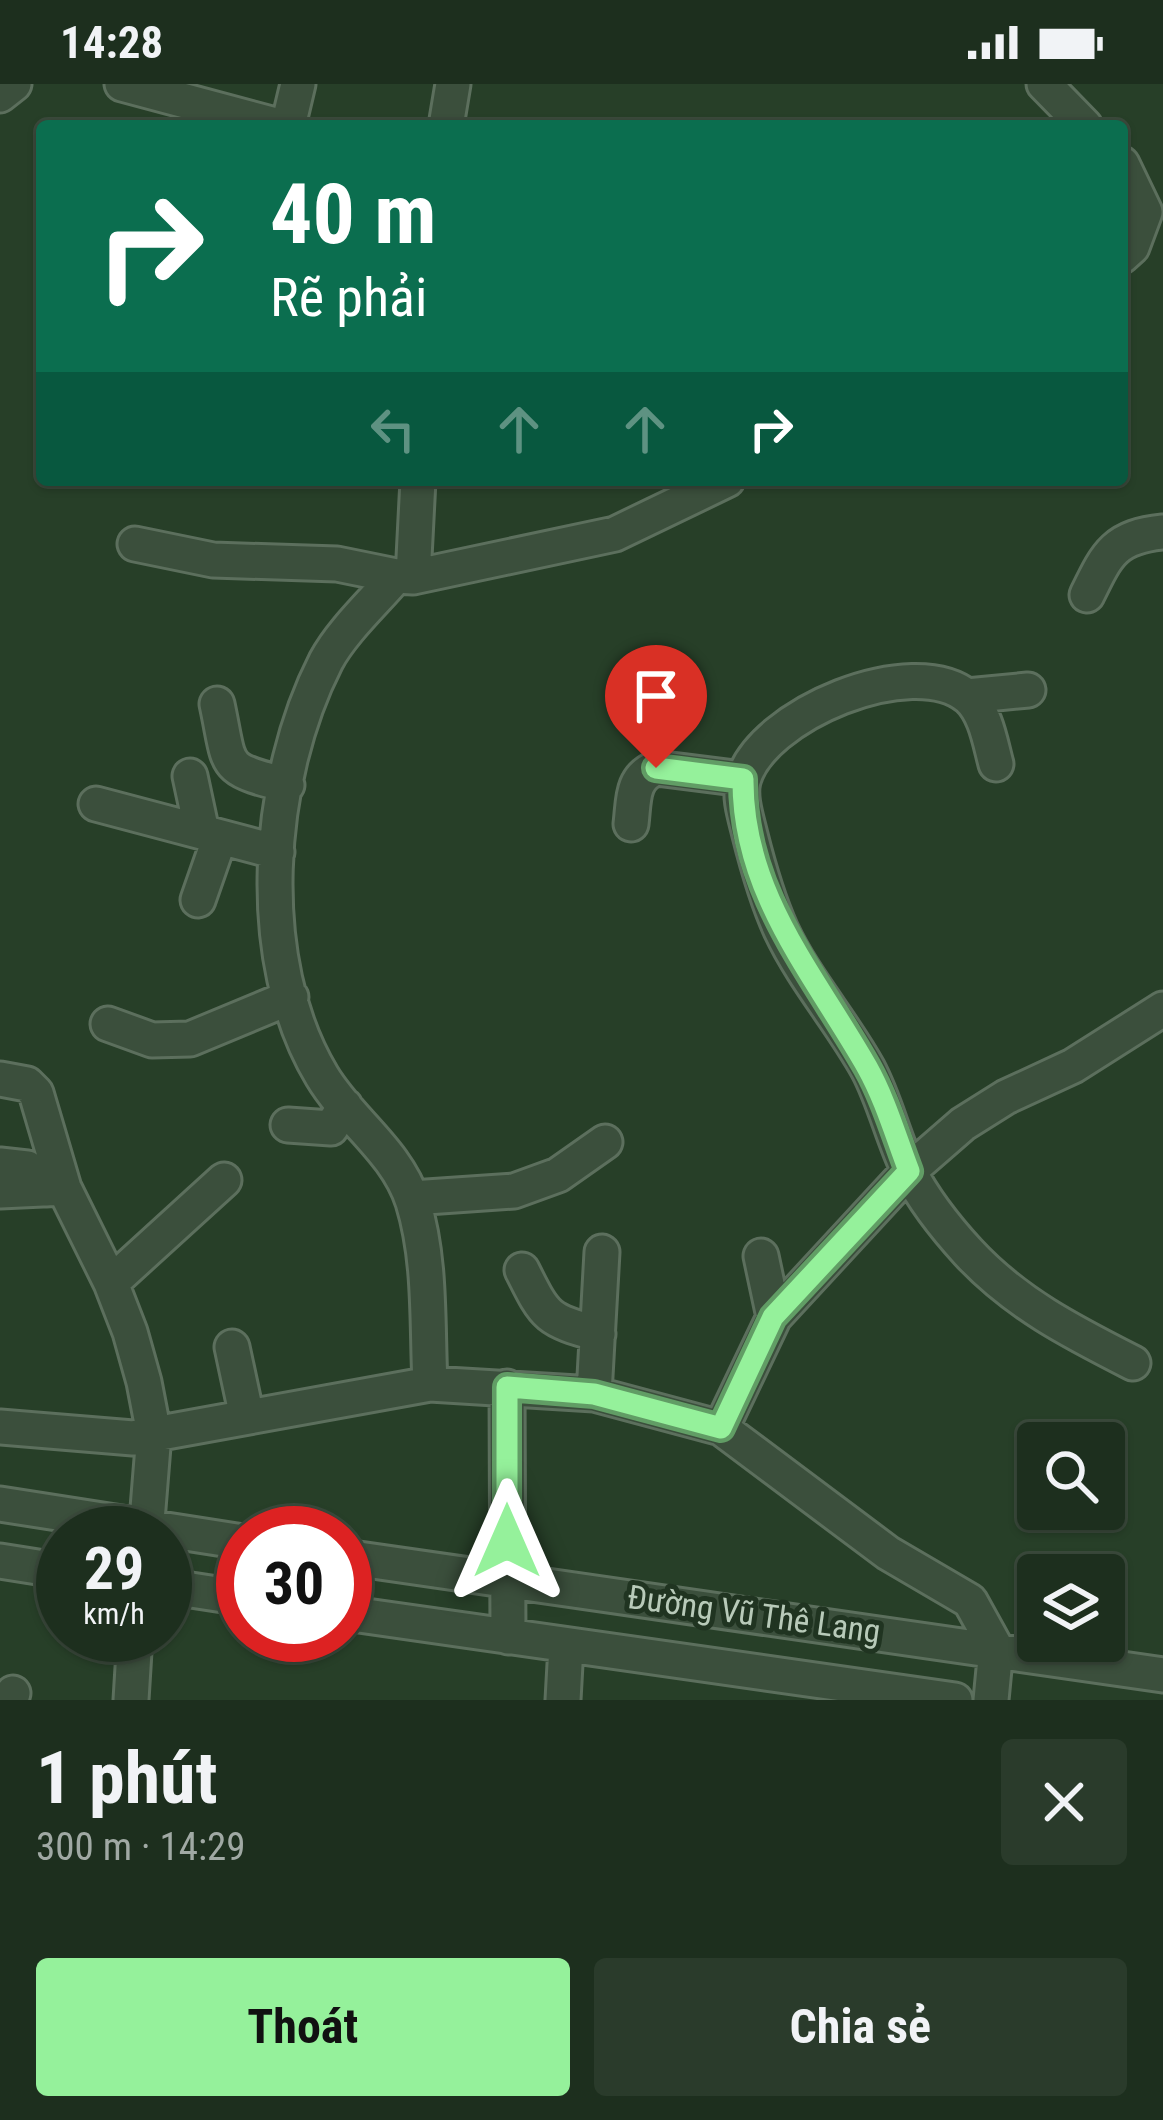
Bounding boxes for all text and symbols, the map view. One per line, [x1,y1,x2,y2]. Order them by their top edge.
text: 14:28 [60,16,163,69]
text: 40 m [270,165,437,264]
icon: right [72,168,228,324]
text: Rẽ phải [270,266,427,329]
icon: left [360,396,426,462]
icon: ahead [486,396,552,462]
icon: ahead [612,396,678,462]
icon: right [738,396,804,462]
pin [605,645,707,768]
icon: arrive [623,663,689,729]
map controls [1017,1422,1125,1662]
button: search [1017,1422,1125,1530]
position arrow [444,1478,570,1604]
speed limit sign: 30 [216,1506,372,1662]
text: 29 [84,1533,144,1604]
button: layers [1017,1554,1125,1662]
street label: Đường Vũ Thê Lang [625,1577,883,1651]
text: km/h [83,1596,145,1631]
text: 1 phút [36,1736,218,1821]
button: close [1001,1739,1127,1865]
text: 300 m · 14:29 [36,1824,246,1870]
button: Thoát [36,1958,570,2096]
button: Chia sẻ [594,1958,1127,2096]

